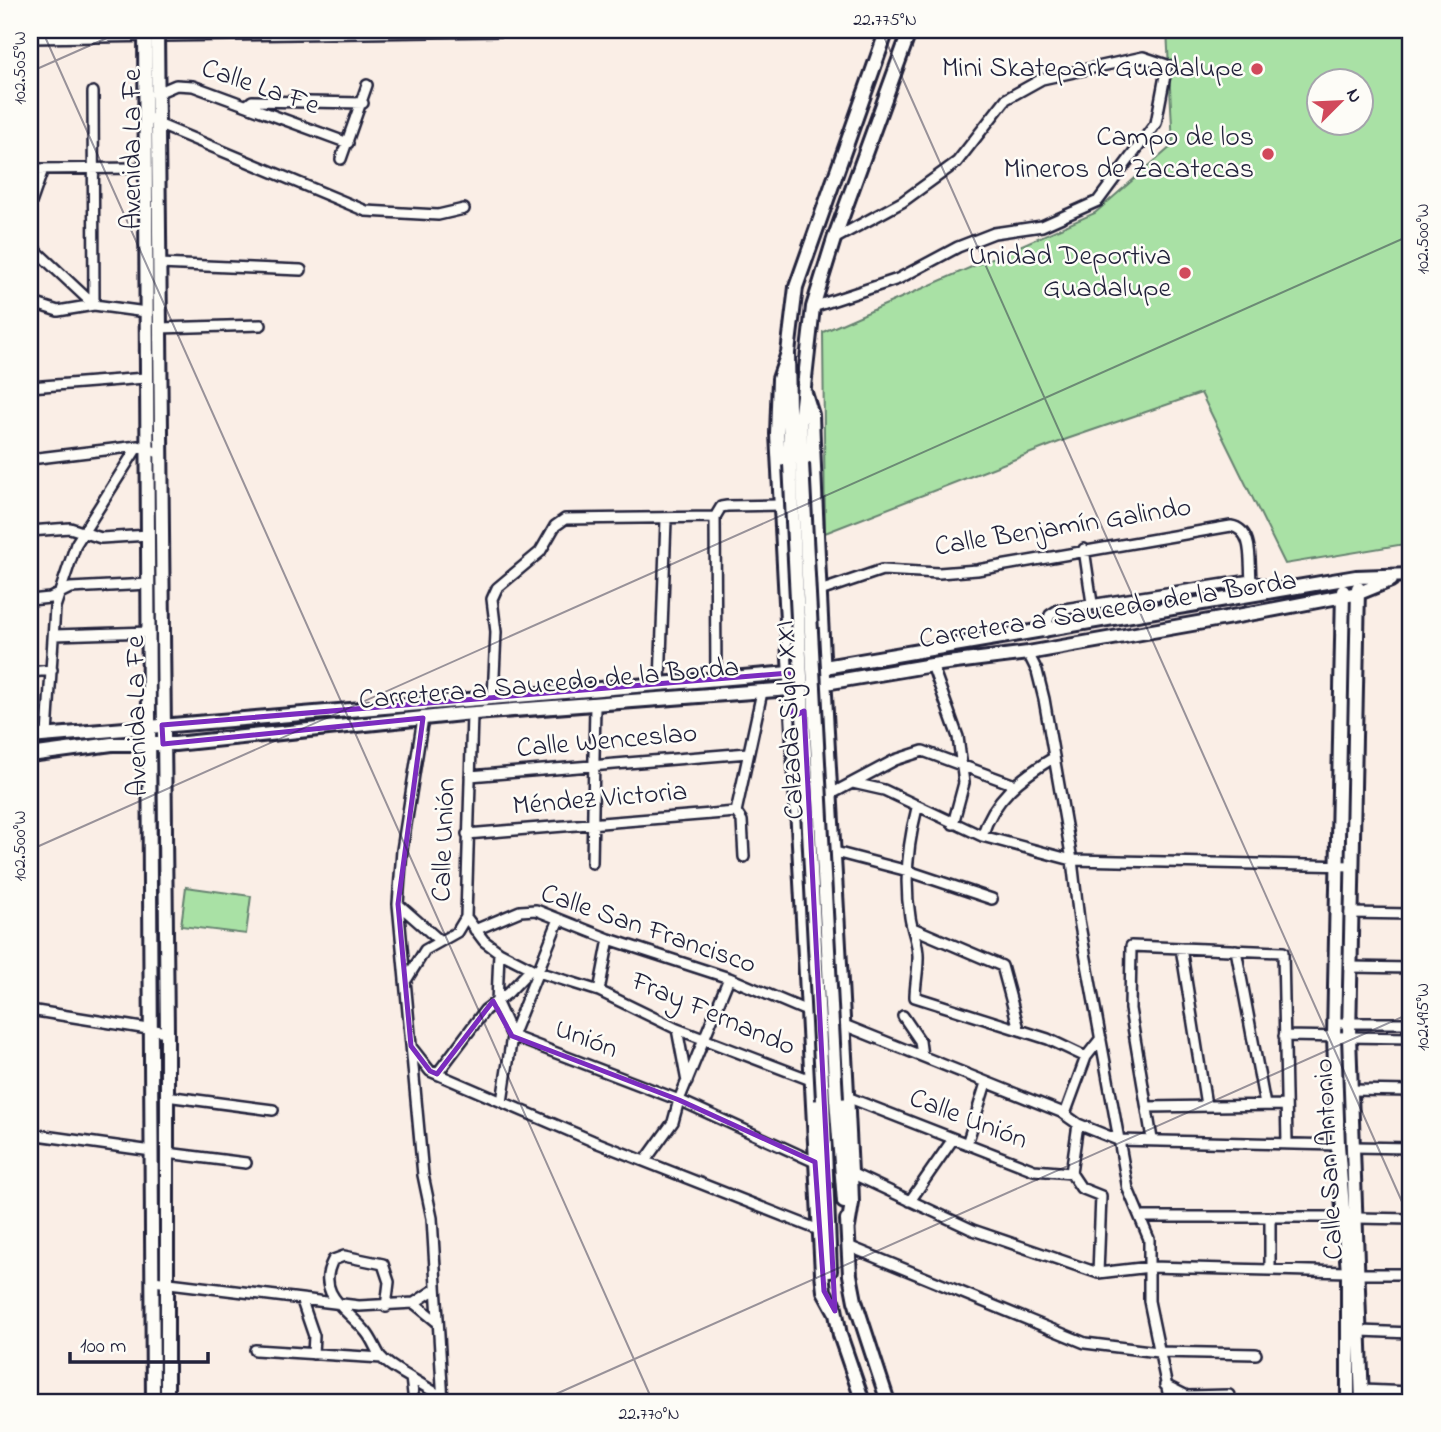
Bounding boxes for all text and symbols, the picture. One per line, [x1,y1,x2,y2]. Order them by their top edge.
text: 22.775°N [853,8,917,34]
text: 102.505°W [8,31,34,105]
street label: Calle La Fe [195,49,325,127]
place label: Mini Skatepark Guadalupe [942,49,1243,90]
marker: Mini Skatepark Guadalupe [1249,61,1265,77]
north arrow [1304,66,1374,136]
street label: Avenida La Fe [113,68,154,230]
text: N [1338,85,1368,108]
place label: Campo de los Mineros de Zacatecas [1004,118,1254,191]
marker: Campo de los Mineros de Zacatecas [1260,146,1276,162]
text: 102.500°W [1411,204,1437,274]
place label: Unidad Deportiva Guadalupe [969,237,1171,310]
marker: Unidad Deportiva Guadalupe [1177,265,1193,281]
street label: Calle Benjamín Galindo [932,487,1194,569]
street label: Carretera a Saucedo de la Borda [916,561,1300,661]
street label: Calzada Siglo XXI [765,619,817,821]
street label: Avenida La Fe [116,635,160,797]
street label: Carretera a Saucedo de la Borda [357,648,741,722]
street label: Calle Wenceslao [515,714,699,770]
street label: Méndez Victoria [511,772,689,828]
street label: Calle Unión [422,777,468,903]
text: 102.500°W [8,811,34,881]
street label: Calle San Francisco [535,874,761,986]
street label: Fray Fernando [624,962,801,1068]
text: 102.495°W [1411,983,1437,1051]
street label: Unión [548,1009,624,1071]
street label: Calle San Antonio [1304,1057,1356,1261]
street label: Calle Unión [903,1079,1033,1161]
scale bar [70,1320,208,1364]
text: 100 m [80,1332,126,1362]
text: 22.770°N [618,1402,680,1428]

